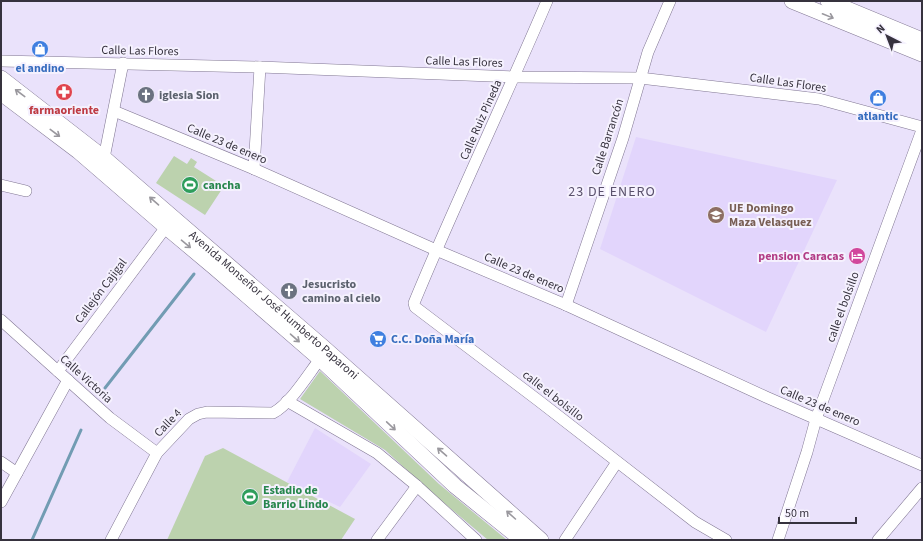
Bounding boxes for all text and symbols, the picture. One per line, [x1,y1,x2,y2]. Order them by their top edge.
one-way arrow [822,12,834,20]
north arrow [867,16,907,56]
text: N [873,21,888,37]
shop icon: el andino [30,39,50,59]
street label: Calle Las Flores [101,42,179,60]
street label: Calle Las Flores [425,52,503,72]
place label: el andino [16,60,65,77]
street label: Calle Las Flores [749,69,827,97]
street label: Calle Ruiz Pineda [456,77,506,163]
pharmacy icon: farmaoriente [54,82,74,102]
church icon: iglesia Sion [136,85,156,105]
place label: iglesia Sion [159,87,219,104]
shop icon: atlantic [868,88,888,108]
one-way arrow [15,89,26,97]
street label: Calle Barrancón [588,97,628,177]
place label: farmaoriente [29,102,99,119]
place label: atlantic [858,108,899,125]
street label: Calle 23 de enero [184,119,270,169]
one-way arrow [49,129,60,137]
sports icon: cancha [180,175,200,195]
place label: cancha [203,177,240,194]
district label: 23 DE ENERO [568,182,656,202]
one-way arrow [149,196,160,205]
place label: UE Domingo Maza Velasquez [729,200,812,231]
school or university icon: UE Domingo Maza Velasquez [706,205,726,225]
street label: Avenida Monseñor José Humberto Paparoni [185,227,362,383]
one-way arrow [181,239,191,248]
hotel icon: pension Caracas [847,246,867,266]
street label: Calle 23 de enero [481,248,567,298]
place label: pension Caracas [758,248,844,265]
street label: Callejón Cajigal [71,255,131,327]
street label: calle el bolsillo [822,269,864,345]
place label: Jesucristo camino al cielo [302,276,381,307]
church icon: Jesucristo camino al cielo [279,281,299,301]
supermarket icon: C.C. Doña María [368,329,388,349]
place label: C.C. Doña María [391,331,474,348]
one-way arrow [290,333,300,342]
street label: Calle Victoria [56,351,116,407]
street label: calle el bolsillo [519,366,587,426]
street label: Calle 23 de enero [777,381,863,431]
street label: Calle 4 [150,405,186,441]
one-way arrow [386,421,396,431]
one-way arrow [437,447,447,457]
place label: Estadio de Barrio Lindo [263,482,329,513]
sports icon: Estadio de Barrio Lindo [240,487,260,507]
scale bar [779,499,856,525]
text: 50 m [785,505,809,522]
one-way arrow [506,510,516,519]

